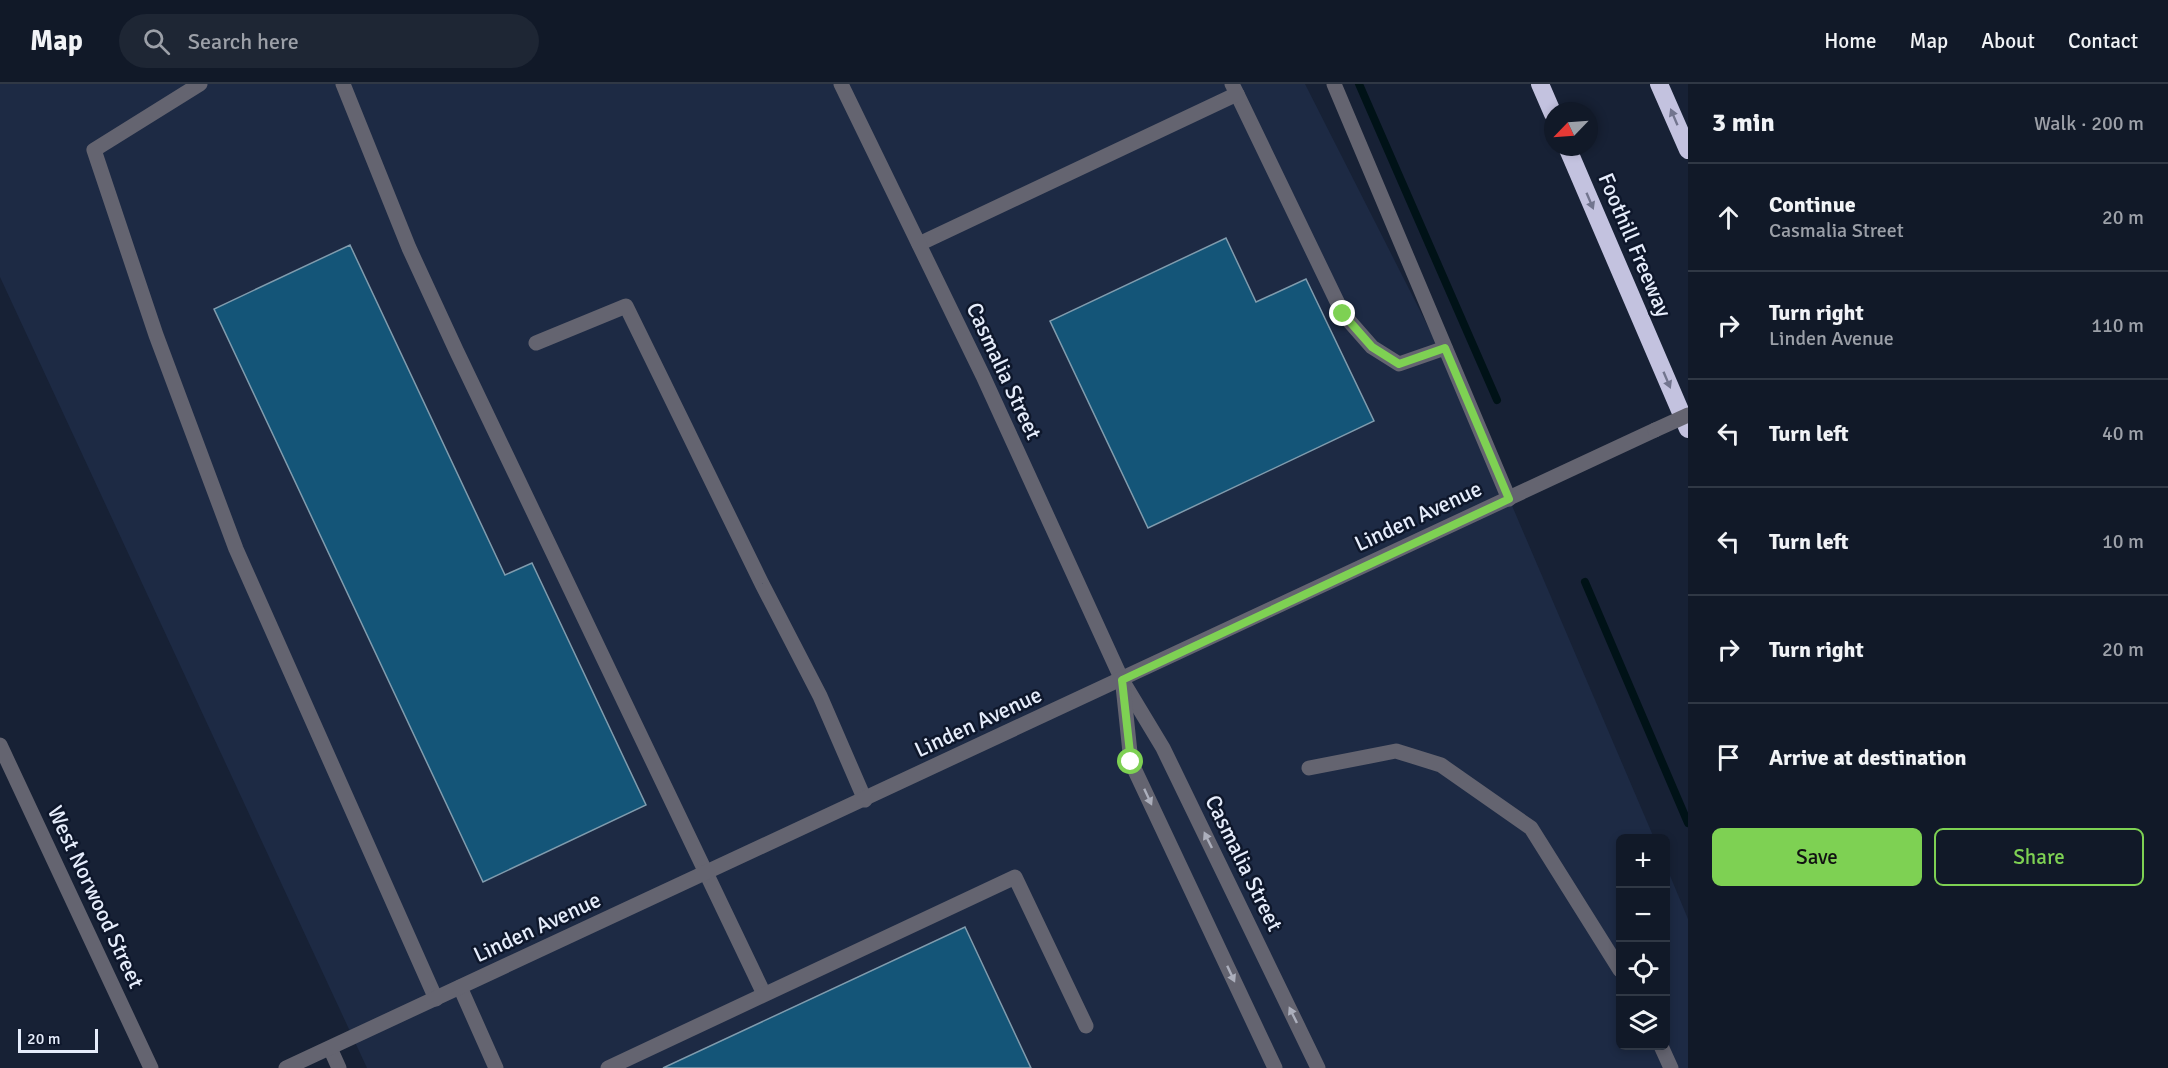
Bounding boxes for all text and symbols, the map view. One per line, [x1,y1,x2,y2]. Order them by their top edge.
search box [119,14,539,68]
text: Map [30,24,83,58]
icon: search [140,25,173,58]
text: Search here [188,28,299,55]
text: Home [1824,28,1877,54]
text: Map [1910,28,1948,54]
text: About [1981,28,2035,54]
text: Contact [2068,28,2138,54]
north arrow [1544,102,1598,156]
text: 3 min [1712,107,1775,139]
one-way arrow [1669,109,1678,126]
text: Walk · 200 m [2034,111,2144,136]
street label: Foothill Freeway [1592,169,1678,322]
text: Continue [1769,191,1856,218]
one-way arrow [1585,192,1595,210]
icon: ahead [1712,201,1745,234]
text: 20 m [2102,205,2144,230]
text: Casmalia Street [1769,218,1904,243]
street label: Casmalia Street [960,298,1048,444]
text: Turn right [1769,299,1864,326]
route end [1329,300,1355,326]
icon: right [1712,309,1745,342]
text: 110 m [2091,313,2144,338]
text: Linden Avenue [1769,326,1894,351]
one-way arrow [1663,371,1672,389]
icon: left [1712,417,1745,450]
text: Turn left [1769,420,1849,447]
text: 40 m [2102,421,2144,446]
street label: Linden Avenue [1350,475,1486,557]
icon: left [1712,525,1745,558]
text: Turn left [1769,528,1849,555]
text: 10 m [2102,529,2144,554]
icon: right [1712,633,1745,666]
text: Turn right [1769,636,1864,663]
text: 20 m [2102,637,2144,662]
street label: Linden Avenue [910,681,1046,763]
icon: arrive [1712,741,1745,774]
text: Arrive at destination [1769,744,1966,771]
route start [1117,748,1143,774]
one-way arrow [1143,789,1152,806]
street label: Casmalia Street [1199,790,1289,936]
street label: West Norwood Street [42,801,150,993]
button: Save [1712,828,1922,886]
button: Share [1934,828,2144,886]
one-way arrow [1203,831,1212,848]
map controls [1616,834,1670,1050]
button: + [1616,834,1670,888]
street label: Linden Avenue [469,886,605,968]
button: − [1616,888,1670,942]
button: locate [1616,942,1670,996]
one-way arrow [1226,965,1235,982]
button: layers [1616,996,1670,1050]
one-way arrow [1288,1007,1297,1024]
scale bar [18,1026,98,1054]
text: 20 m [27,1029,61,1049]

